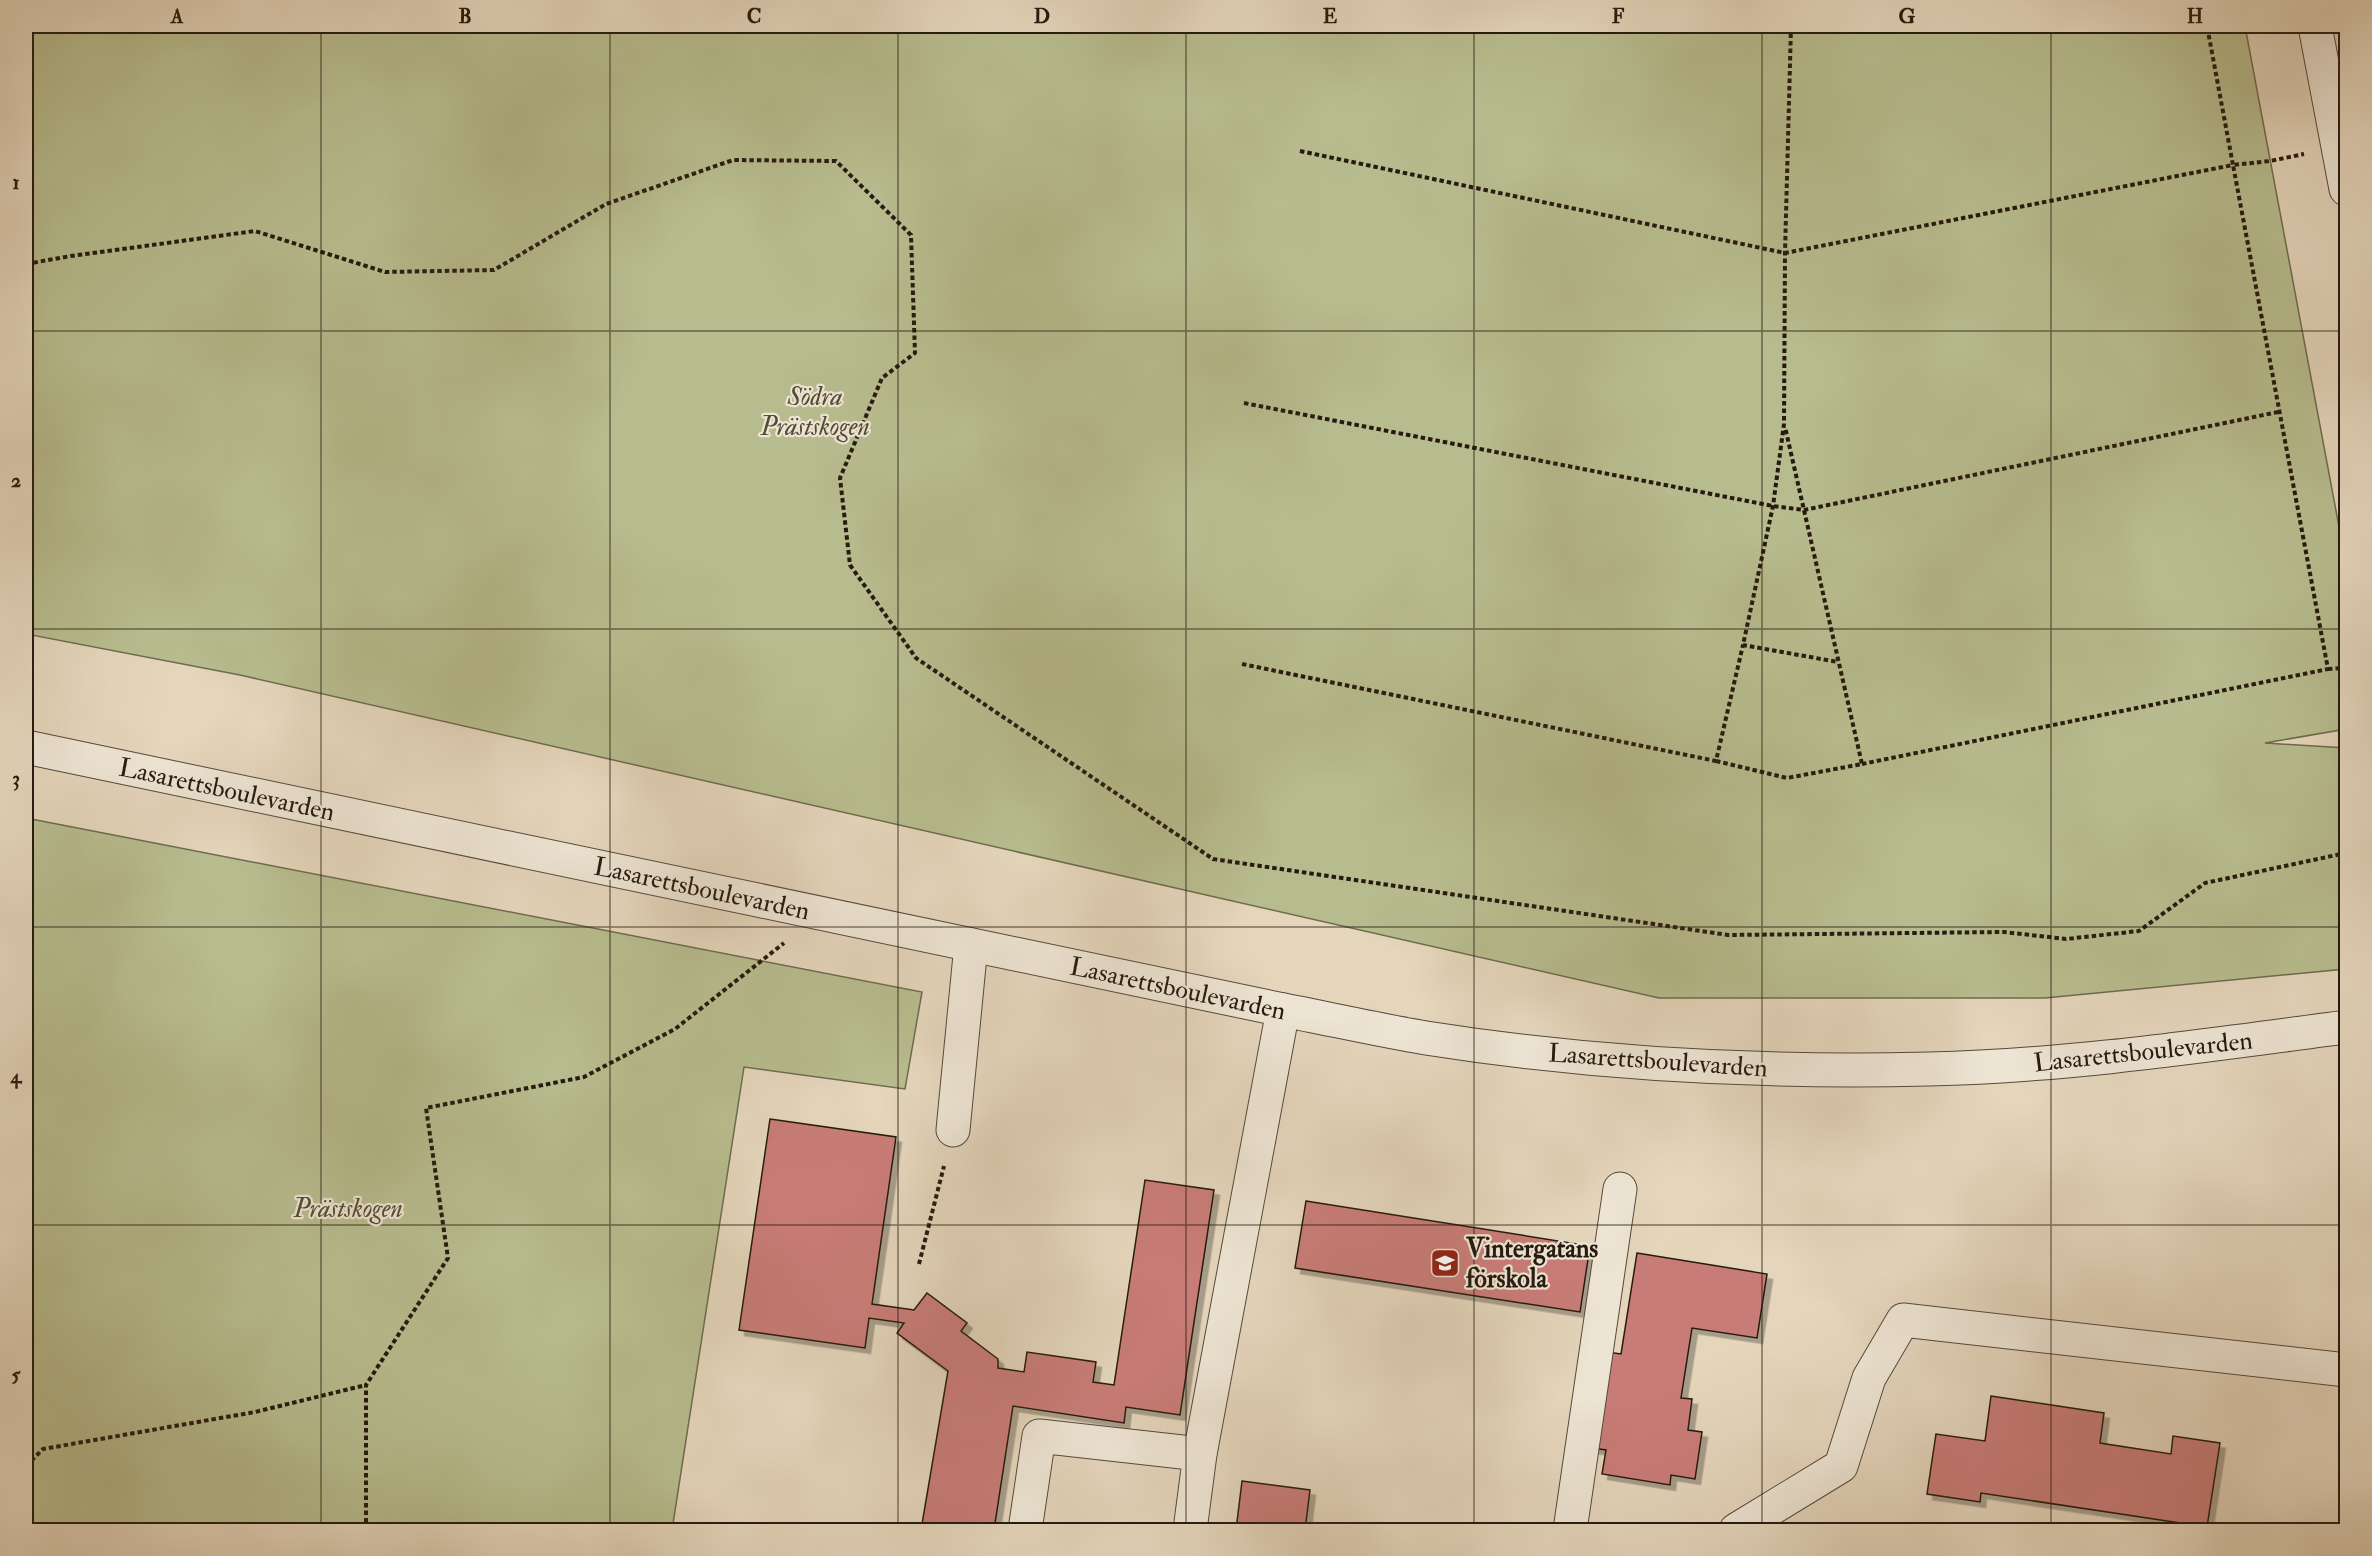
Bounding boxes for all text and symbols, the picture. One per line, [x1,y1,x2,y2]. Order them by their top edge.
text: A [170,4,184,29]
text: B [458,4,472,29]
text: C [747,4,761,29]
text: D [1034,4,1050,29]
text: E [1323,4,1338,29]
text: F [1612,4,1625,29]
text: G [1899,4,1916,29]
text: H [2187,4,2203,29]
text: 1 [12,170,20,195]
park label: Södra Prästskogen [759,381,870,443]
text: 2 [11,468,21,493]
street label: Lasarettsboulevarden [116,751,338,828]
text: 3 [12,766,20,791]
street label: Lasarettsboulevarden [591,850,813,927]
street label: Lasarettsboulevarden [1067,950,1289,1027]
street label: Lasarettsboulevarden [2032,1025,2254,1079]
street label: Lasarettsboulevarden [1547,1037,1769,1085]
text: 4 [10,1064,23,1089]
park label: Prästskogen [292,1193,403,1225]
place label: Vintergatans förskola [1465,1233,1598,1295]
school or university icon: Vintergatans förskola [1429,1247,1461,1279]
text: 5 [12,1362,22,1387]

